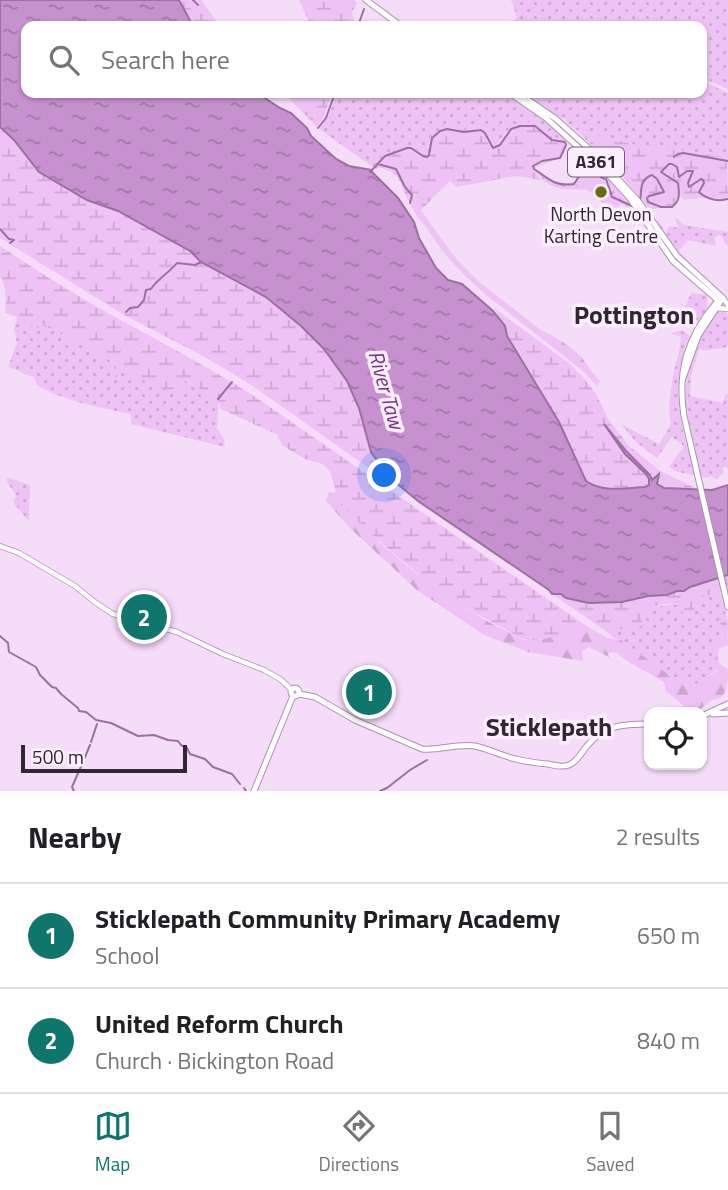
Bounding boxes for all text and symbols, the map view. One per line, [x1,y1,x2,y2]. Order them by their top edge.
search box [21,21,707,98]
text: Search here [101,40,230,79]
icon: search [45,41,83,79]
road number: A361 [568,148,624,176]
marker: North Devon Karting Centre [593,184,609,200]
place label: North Devon Karting Centre [544,199,658,250]
district label: Pottington [574,295,694,334]
water label: River Taw [360,347,414,435]
your location [367,458,401,492]
pin: 2 [121,591,167,643]
pin: 1 [346,666,392,718]
district label: Sticklepath [486,707,612,746]
map controls [644,707,707,770]
button: locate [644,707,707,770]
scale bar [21,742,187,774]
text: 500 m [32,742,84,771]
text: Nearby [28,814,121,860]
text: 2 results [616,819,700,854]
text: Sticklepath Community Primary Academy [95,899,560,938]
text: 1 [45,918,57,953]
text: 650 m [637,918,700,953]
text: School [95,938,159,973]
text: United Reform Church [95,1004,344,1043]
text: 2 [45,1023,57,1058]
text: 840 m [637,1023,700,1058]
text: Church · Bickington Road [95,1043,334,1078]
tab: Map [94,1107,132,1178]
tab: Directions [319,1107,399,1178]
tab: Saved [586,1107,634,1178]

